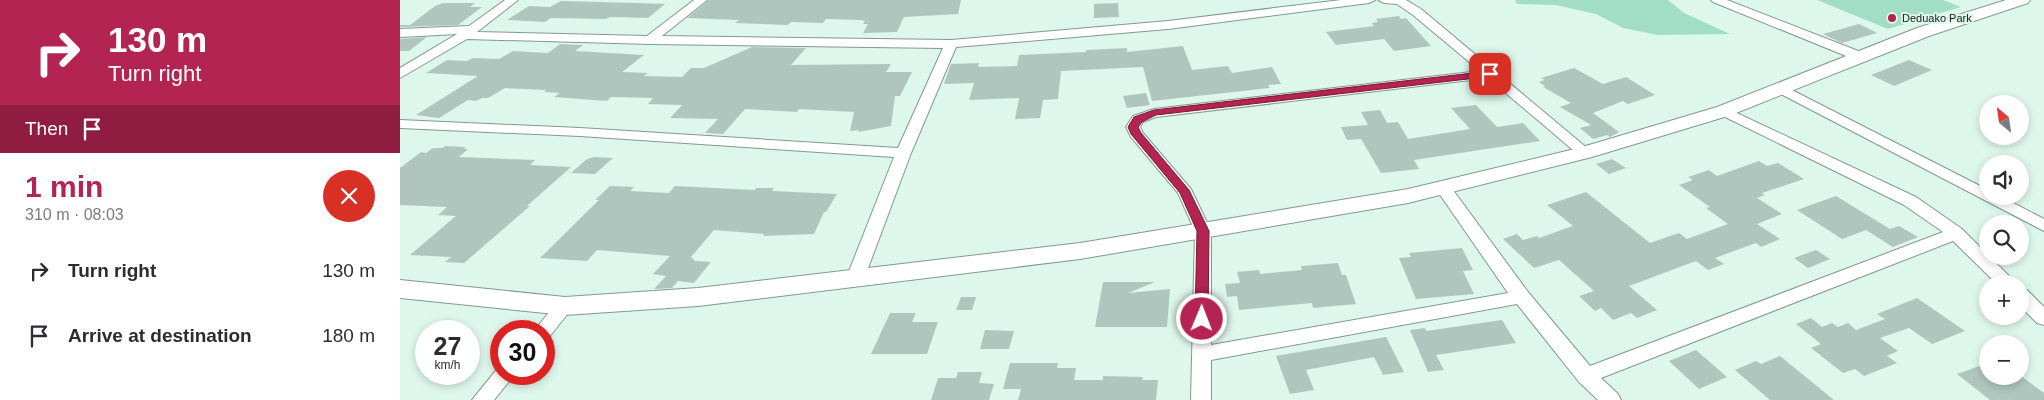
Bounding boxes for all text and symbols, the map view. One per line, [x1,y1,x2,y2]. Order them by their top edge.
marker: Deduako Park [1886,12,1898,24]
place label: Deduako Park [1902,12,1972,24]
icon: right [25,20,90,85]
text: 130 m [108,20,207,59]
pin [1469,53,1511,95]
icon: arrive [1476,60,1504,88]
text: Turn right [108,61,201,86]
north arrow [1979,95,2029,145]
map controls [1979,95,2029,385]
icon: arrive [78,115,106,143]
text: Then [25,118,68,139]
button: sound [1979,155,2029,205]
text: 1 min [25,170,103,203]
button: close [323,170,375,222]
text: 310 m · 08:03 [25,206,124,223]
button: search [1979,215,2029,265]
icon: right [25,257,53,285]
text: Turn right [68,260,156,281]
text: 130 m [322,260,375,281]
button: + [1979,275,2029,325]
position arrow [1175,292,1227,344]
speed limit sign: 30 [490,320,555,385]
icon: arrive [25,322,53,350]
text: Arrive at destination [68,325,252,346]
text: 180 m [322,325,375,346]
text: 27 [434,332,461,360]
button: − [1979,335,2029,385]
text: km/h [434,358,461,372]

